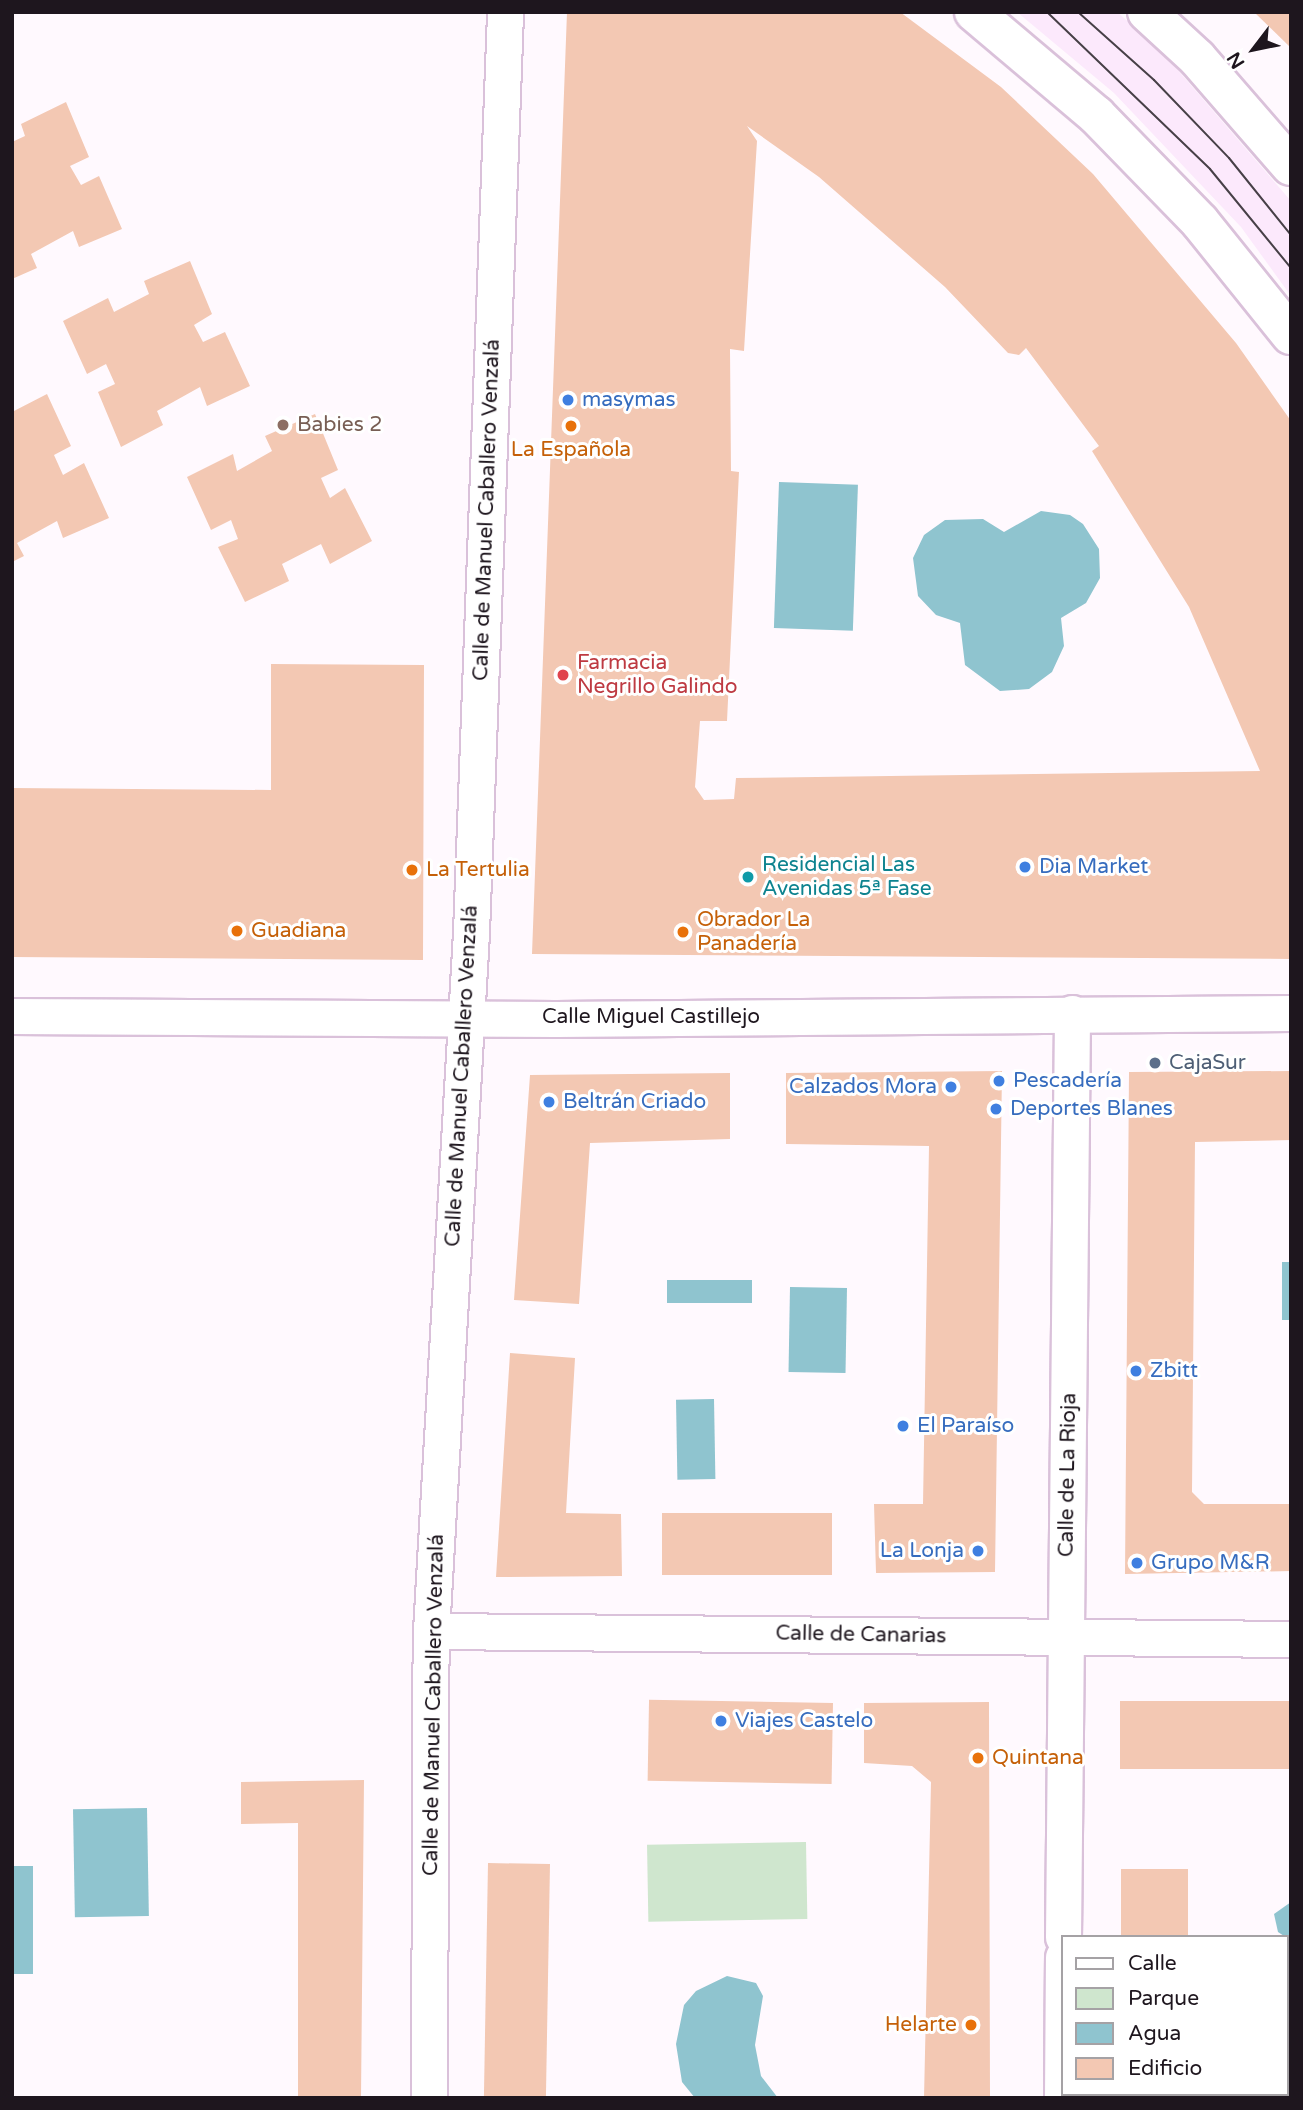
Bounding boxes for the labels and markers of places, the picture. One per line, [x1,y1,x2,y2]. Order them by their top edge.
place label: masymas [582,387,676,413]
marker: masymas [560,392,576,408]
place label: Babies 2 [297,412,382,438]
marker: Babies 2 [275,417,291,433]
marker: La Española [563,418,579,434]
place label: La Española [511,437,631,463]
place label: Farmacia Negrillo Galindo [577,650,738,700]
marker: Farmacia Negrillo Galindo [555,667,571,683]
place label: Residencial Las Avenidas 5ª Fase [762,852,932,902]
place label: Dia Market [1039,854,1148,880]
place label: La Tertulia [426,857,530,883]
marker: Dia Market [1017,859,1033,875]
marker: La Tertulia [404,862,420,878]
marker: Residencial Las Avenidas 5ª Fase [740,869,756,885]
place label: Obrador La Panadería [697,907,810,957]
place label: Guadiana [251,918,346,944]
marker: Guadiana [229,923,245,939]
marker: Obrador La Panadería [675,924,691,940]
place label: CajaSur [1169,1050,1246,1076]
marker: CajaSur [1147,1055,1163,1071]
place label: Pescadería [1013,1068,1122,1094]
marker: Pescadería [991,1073,1007,1089]
place label: Calzados Mora [789,1074,937,1100]
marker: Calzados Mora [943,1079,959,1095]
place label: Beltrán Criado [563,1089,706,1115]
marker: Beltrán Criado [541,1094,557,1110]
place label: Deportes Blanes [1010,1096,1173,1122]
marker: Deportes Blanes [988,1101,1004,1117]
place label: Zbitt [1150,1358,1198,1384]
marker: Zbitt [1128,1363,1144,1379]
place label: El Paraíso [917,1413,1014,1439]
marker: El Paraíso [895,1418,911,1434]
place label: La Lonja [880,1538,964,1564]
marker: La Lonja [970,1543,986,1559]
place label: Grupo M&R [1151,1550,1270,1576]
marker: Grupo M&R [1129,1555,1145,1571]
place label: Viajes Castelo [735,1708,873,1734]
marker: Viajes Castelo [713,1713,729,1729]
place label: Quintana [992,1745,1084,1771]
marker: Quintana [970,1750,986,1766]
place label: Helarte [885,2012,957,2038]
marker: Helarte [963,2017,979,2033]

